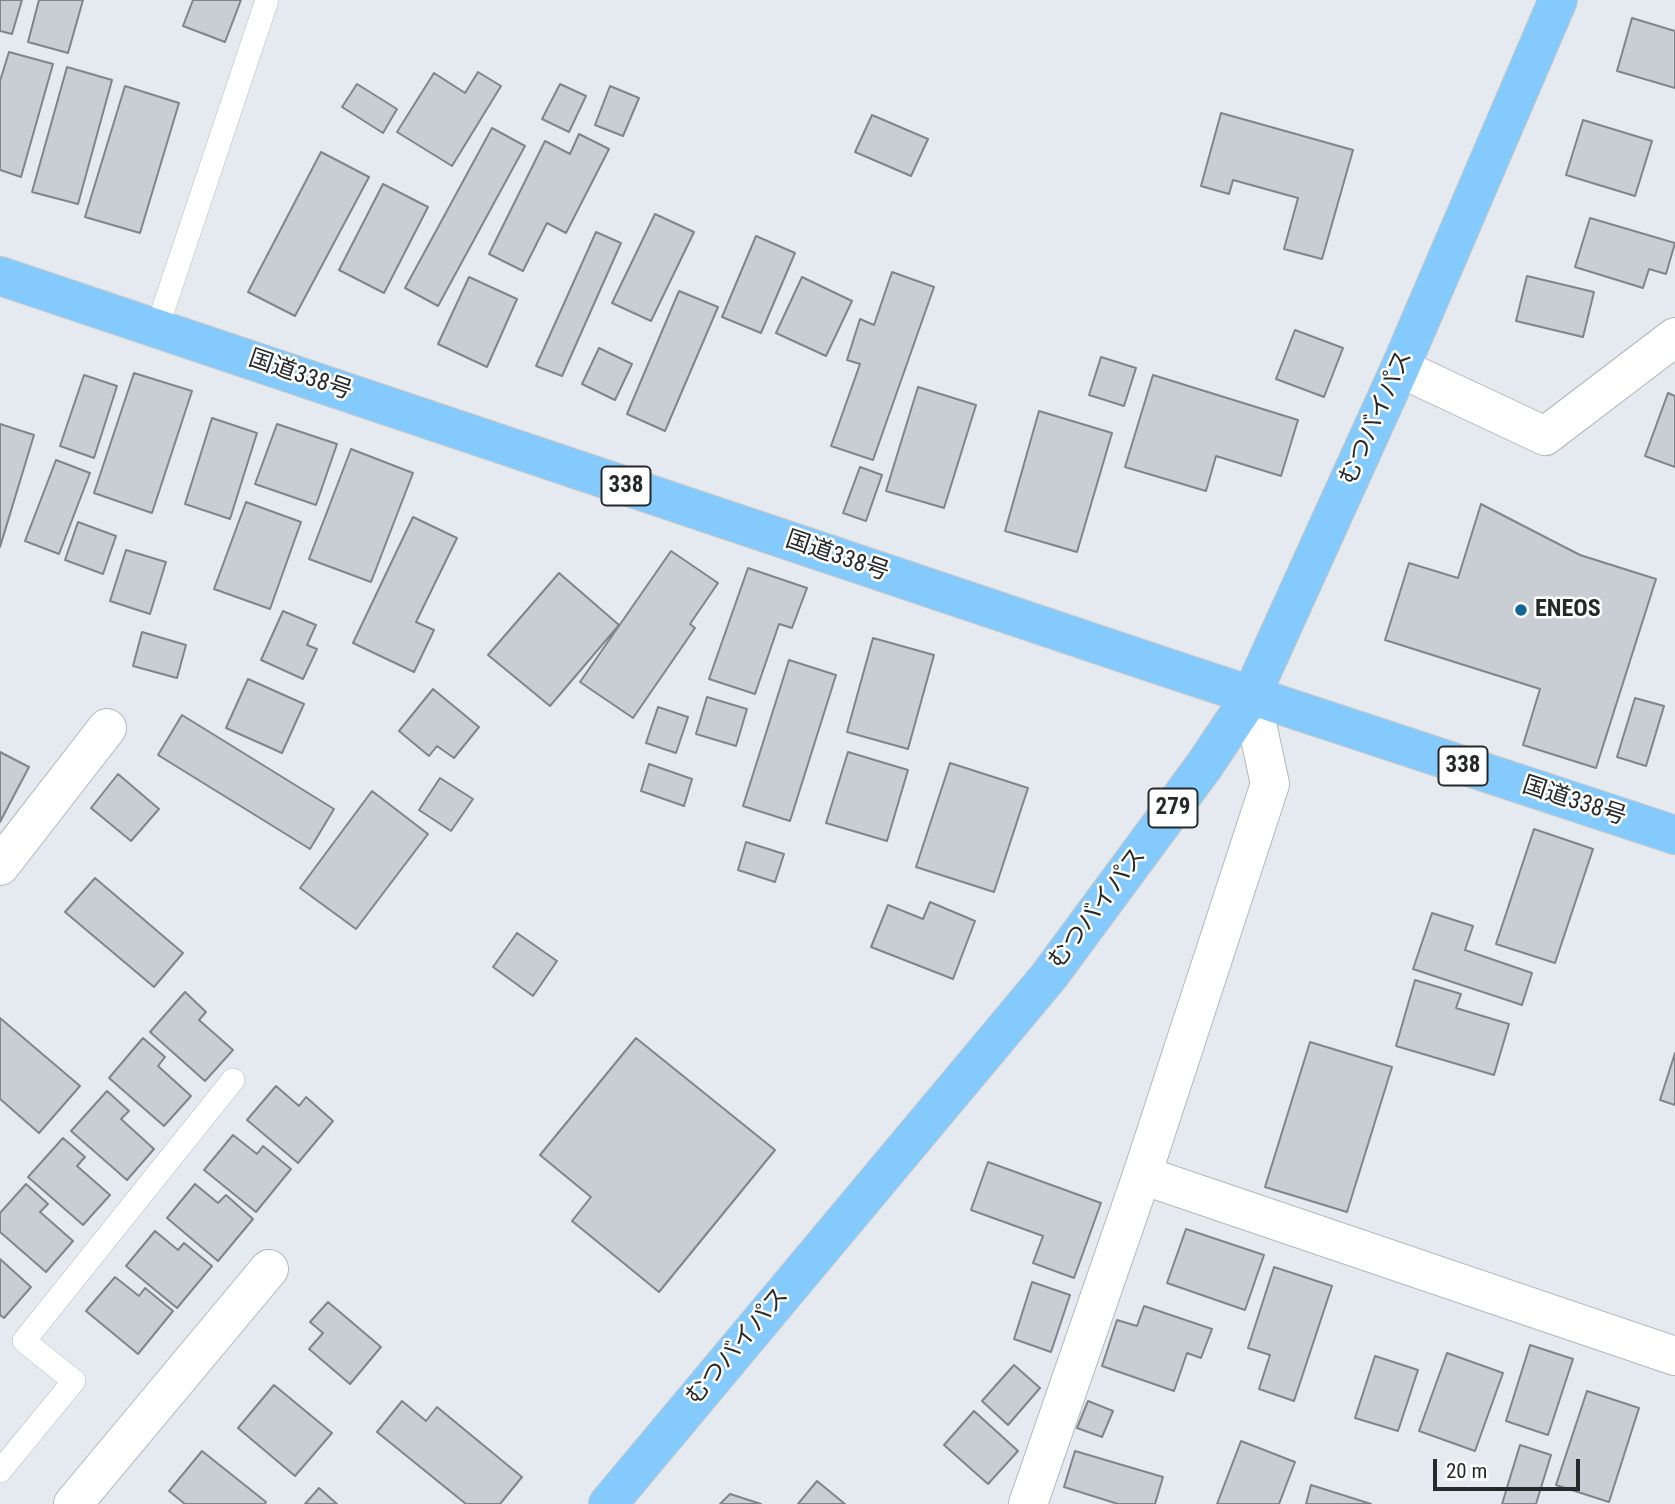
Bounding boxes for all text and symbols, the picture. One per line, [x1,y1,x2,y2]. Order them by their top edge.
street label: 国道338号 [244,345,356,407]
street label: むつバイパス [1335,346,1419,490]
road number: 338 [602,466,650,506]
street label: 国道338号 [781,526,893,588]
place label: ENEOS [1535,596,1601,624]
marker: ENEOS [1513,602,1529,618]
road number: 338 [1438,746,1488,786]
street label: 国道338号 [1518,772,1630,832]
road number: 279 [1148,788,1198,828]
street label: むつバイパス [1043,843,1153,975]
street label: むつバイパス [681,1283,795,1411]
scale bar [1437,1444,1584,1488]
text: 20 m [1446,1459,1487,1483]

